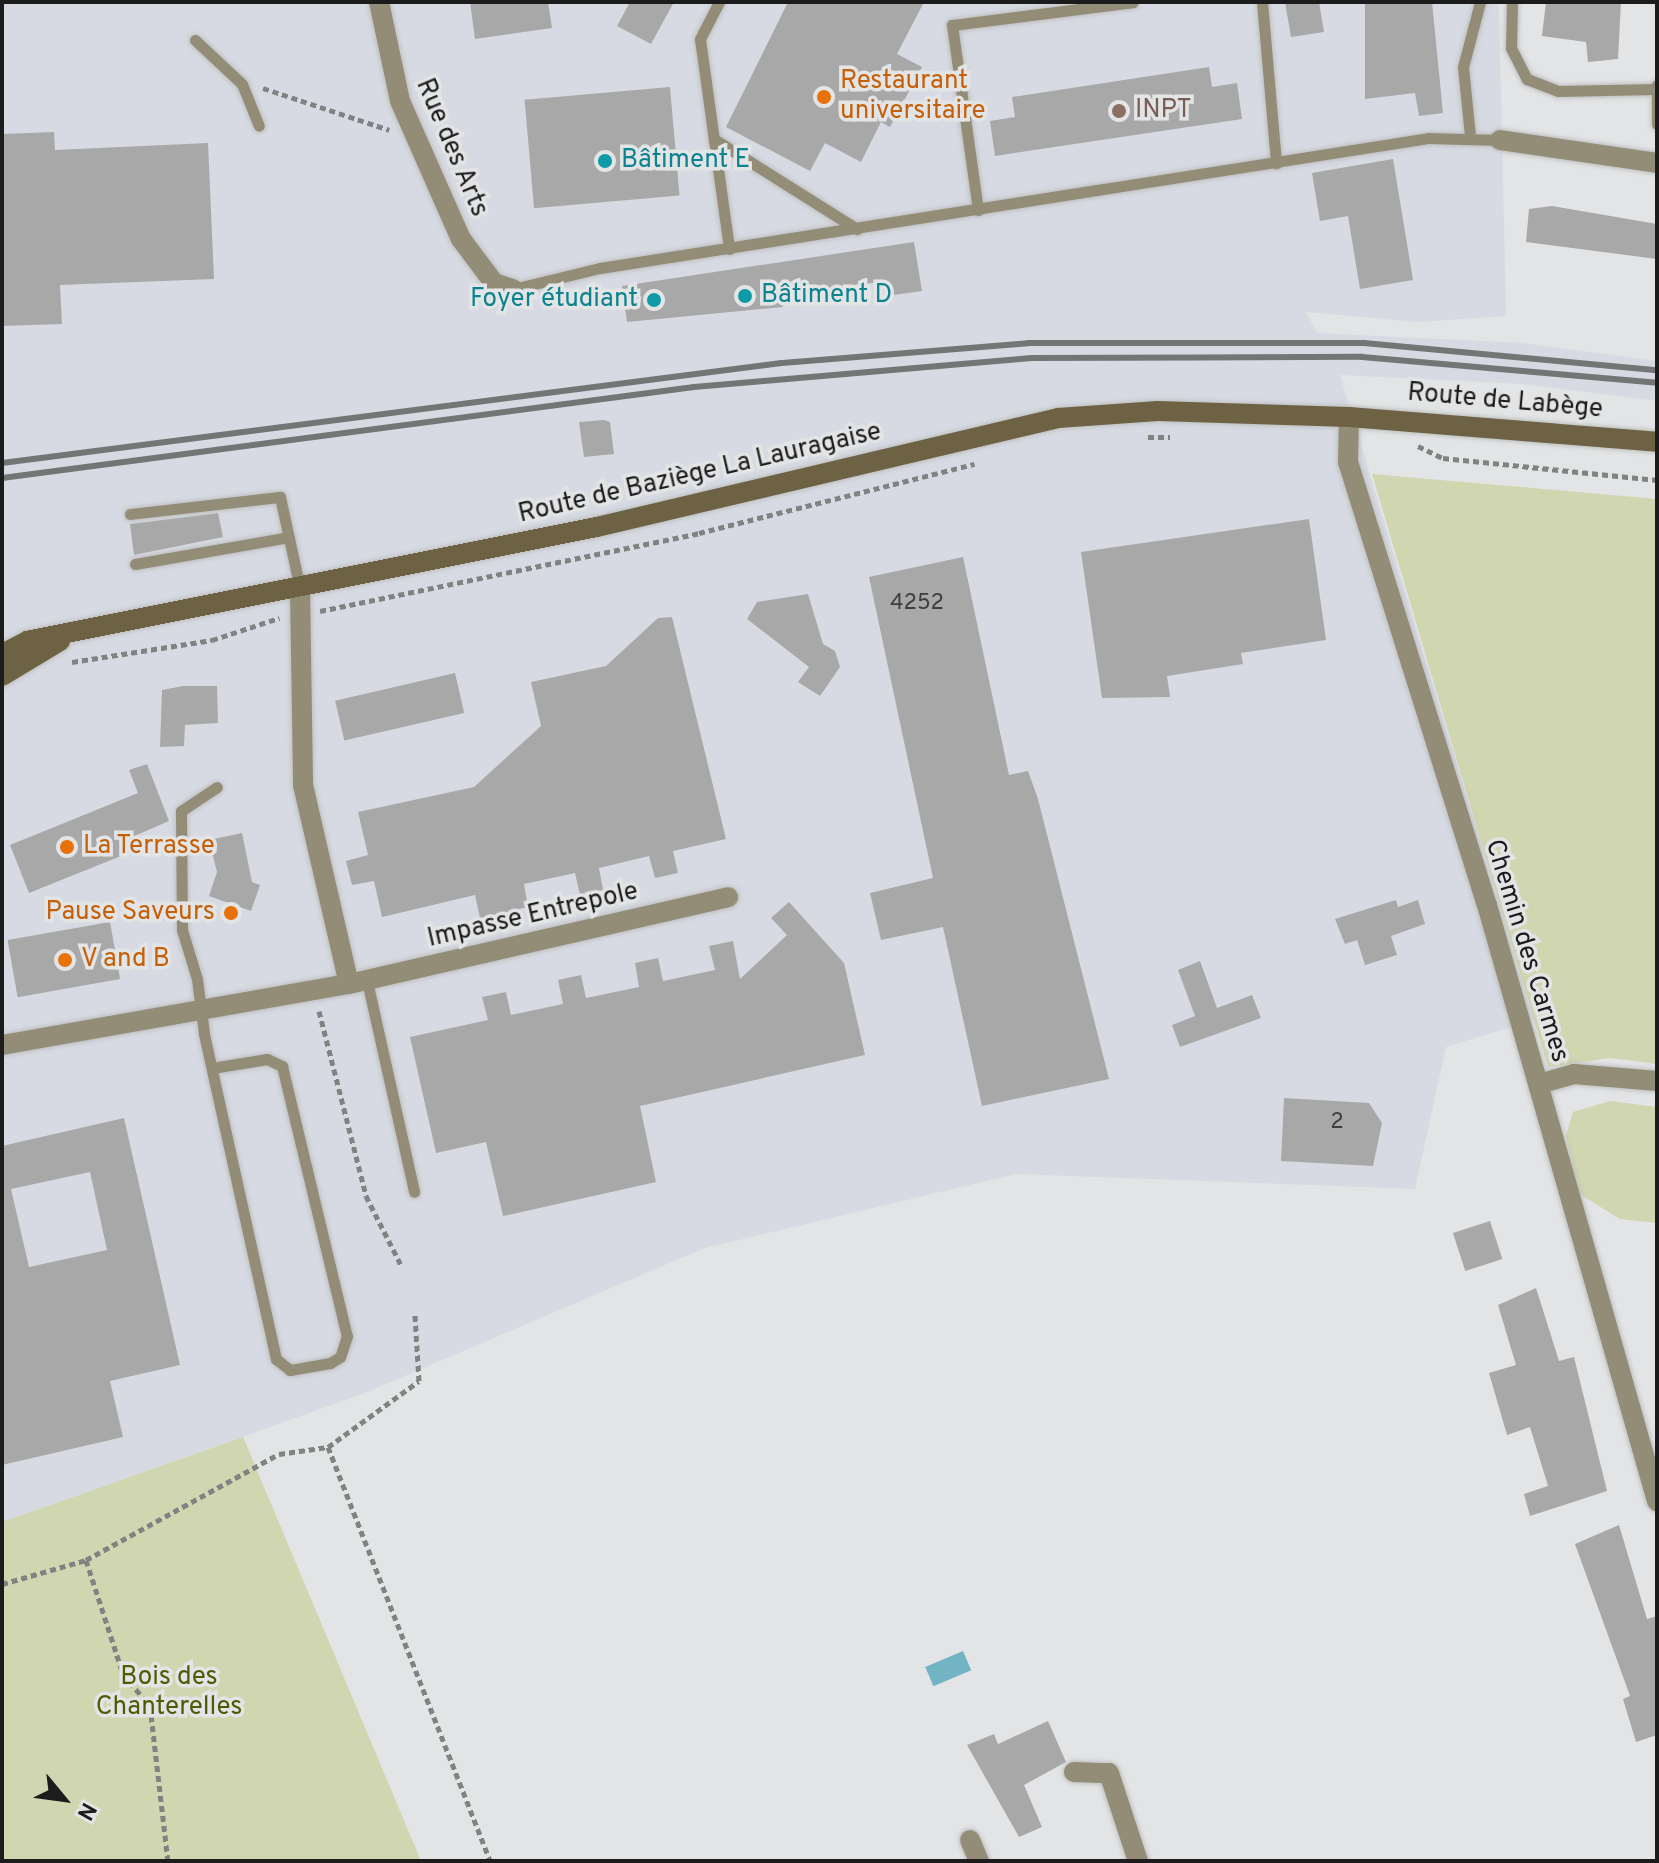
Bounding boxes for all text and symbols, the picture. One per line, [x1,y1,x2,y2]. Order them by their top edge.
place label: Restaurant universitaire [840,66,985,128]
street label: Rue des Arts [408,74,494,222]
marker: Restaurant universitaire [815,88,833,106]
place label: INPT [1135,95,1192,127]
marker: INPT [1110,102,1128,120]
place label: Bâtiment E [621,145,750,177]
marker: Bâtiment E [596,152,614,170]
place label: Bâtiment D [761,280,892,312]
place label: Foyer étudiant [470,284,638,316]
marker: Bâtiment D [736,287,754,305]
marker: Foyer étudiant [645,291,663,309]
street label: Route de Labège [1406,378,1604,426]
street label: Route de Baziège La Lauragaise [516,417,884,531]
house number: 4252 [890,591,944,617]
place label: La Terrasse [83,831,216,863]
street label: Chemin des Carmes [1477,836,1575,1066]
marker: La Terrasse [58,838,76,856]
street label: Impasse Entrepole [425,877,641,955]
place label: Pause Saveurs [46,897,215,929]
marker: Pause Saveurs [222,904,240,922]
place label: V and B [81,944,171,976]
marker: V and B [56,951,74,969]
house number: 2 [1330,1110,1344,1136]
park label: Bois des Chanterelles [96,1662,242,1724]
north arrow [24,1759,104,1839]
text: N [70,1797,101,1824]

